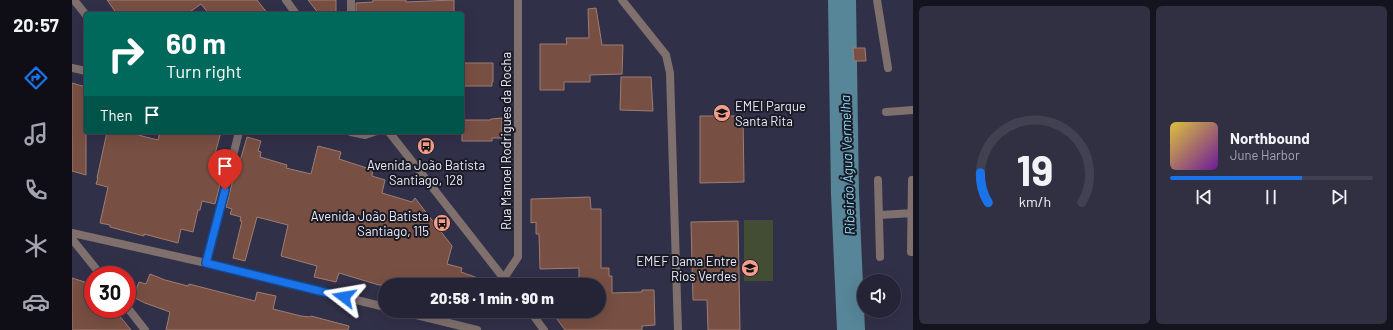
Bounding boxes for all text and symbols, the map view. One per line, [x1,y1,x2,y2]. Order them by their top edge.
text: 20:57 [13,14,59,36]
text: 60 m [166,26,226,60]
icon: right [100,28,152,80]
street label: Rua Manoel Rodrigues da Rocha [498,52,514,230]
text: Turn right [166,60,242,82]
icon: directions [22,64,50,92]
water label: Ribeirão Água Vermelha [836,95,858,235]
place label: EMEI Parque Santa Rita [735,98,806,129]
school or university icon: EMEI Parque Santa Rita [712,103,732,123]
icon: arrive [141,104,163,126]
text: Then [100,106,133,124]
icon: music [22,120,50,148]
text: Northbound [1230,129,1310,147]
bus stop icon: Avenida João Batista Santiago, 128 [416,136,436,156]
text: 19 [1016,144,1053,194]
text: June Harbor [1230,147,1300,163]
pin [208,149,242,190]
icon: arrive [214,155,236,177]
place label: Avenida João Batista Santiago, 128 [367,157,485,188]
icon: phone [22,176,50,204]
icon: previous [1193,186,1215,208]
icon: pause [1260,186,1282,208]
icon: next [1328,186,1350,208]
text: km/h [1018,193,1051,210]
place label: Avenida João Batista Santiago, 115 [311,208,429,239]
bus stop icon: Avenida João Batista Santiago, 115 [432,213,452,233]
icon: climate [22,232,50,260]
place label: EMEF Dama Entre Rios Verdes [636,253,737,284]
school or university icon: EMEF Dama Entre Rios Verdes [740,258,760,278]
speed limit sign: 30 [84,266,136,318]
map controls [857,274,901,318]
button: sound [857,274,901,318]
position arrow [323,276,365,318]
icon: car [22,288,50,316]
text: 20:58 · 1 min · 90 m [430,289,554,307]

